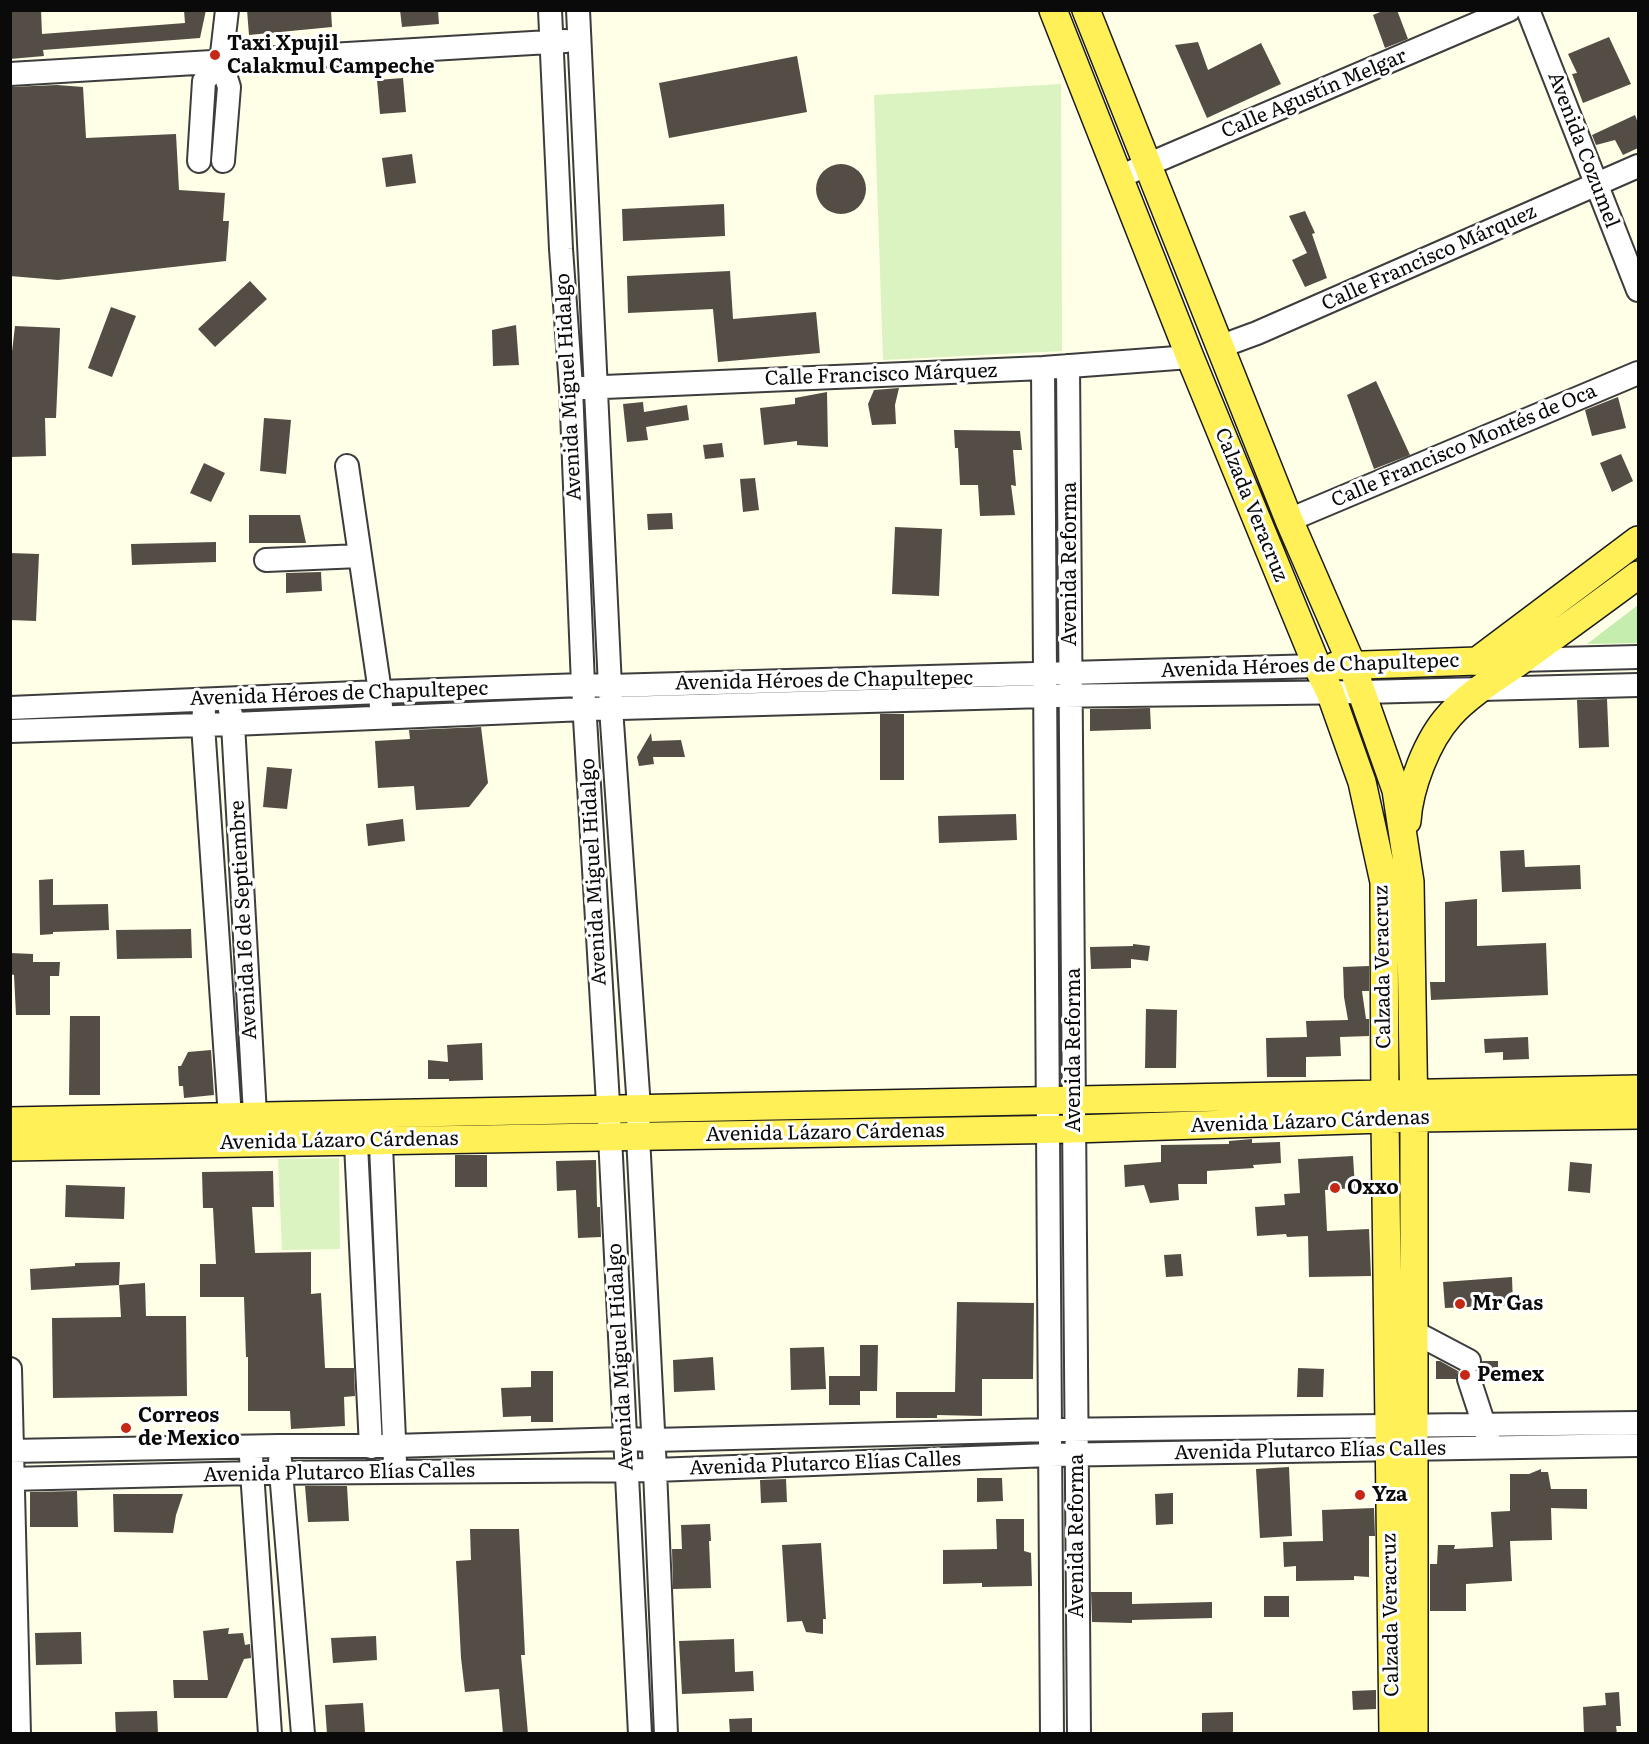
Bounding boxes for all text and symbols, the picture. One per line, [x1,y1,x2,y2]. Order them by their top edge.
place label: Taxi Xpujil Calakmul Campeche [227,32,435,79]
street label: Calle Agustín Melgar [1218,44,1410,144]
marker: Taxi Xpujil Calakmul Campeche [208,48,222,62]
street label: Avenida Cozumel [1542,68,1624,232]
street label: Calle Francisco Márquez [1318,200,1540,316]
street label: Avenida Miguel Hidalgo [551,272,587,502]
street label: Calle Francisco Márquez [764,359,998,391]
street label: Calle Francisco Montés de Oca [1328,379,1600,513]
street label: Calzada Veracruz [1209,425,1293,585]
street label: Avenida Reforma [1058,482,1082,646]
street label: Avenida Héroes de Chapultepec [1160,649,1460,683]
street label: Avenida Héroes de Chapultepec [675,666,973,696]
street label: Avenida Héroes de Chapultepec [189,677,489,711]
street label: Avenida Miguel Hidalgo [576,757,612,987]
street label: Avenida 16 de Septiembre [226,799,262,1041]
street label: Calzada Veracruz [1370,885,1396,1049]
street label: Avenida Reforma [1062,968,1086,1132]
street label: Avenida Lázaro Cárdenas [1190,1106,1430,1138]
street label: Avenida Lázaro Cárdenas [705,1119,945,1147]
street label: Avenida Lázaro Cárdenas [219,1127,459,1155]
place label: Oxxo [1347,1176,1399,1200]
marker: Oxxo [1328,1181,1342,1195]
street label: Avenida Miguel Hidalgo [603,1242,639,1472]
place label: Mr Gas [1472,1292,1543,1316]
marker: Mr Gas [1453,1297,1467,1311]
place label: Pemex [1477,1363,1544,1387]
marker: Pemex [1458,1368,1472,1382]
place label: Correos de Mexico [138,1404,240,1451]
marker: Correos de Mexico [119,1421,133,1435]
street label: Avenida Plutarco Elías Calles [1174,1437,1446,1465]
street label: Avenida Plutarco Elías Calles [689,1447,961,1481]
street label: Avenida Reforma [1065,1454,1089,1618]
street label: Avenida Plutarco Elías Calles [203,1459,475,1487]
place label: Yza [1372,1483,1408,1507]
marker: Yza [1353,1488,1367,1502]
street label: Calzada Veracruz [1378,1533,1404,1697]

